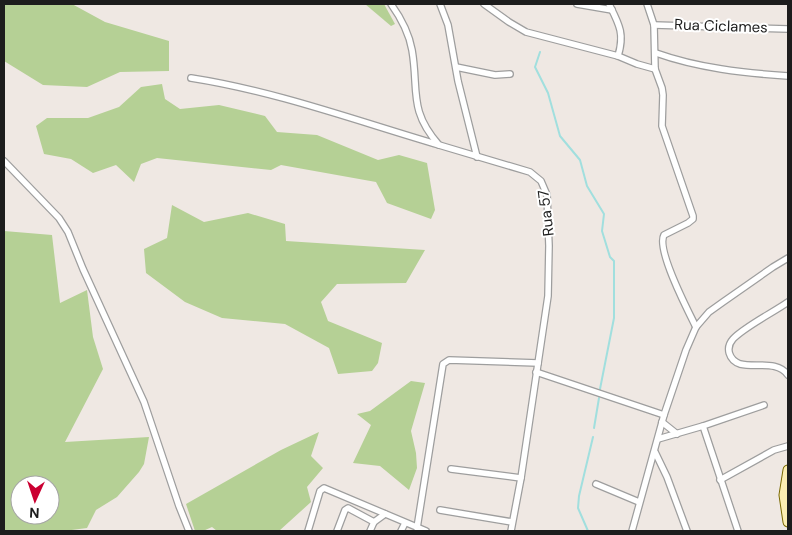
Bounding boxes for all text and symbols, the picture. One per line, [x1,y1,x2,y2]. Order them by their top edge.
street label: Rua Ciclames [674,14,768,38]
street label: Rua 57 [533,189,559,237]
north arrow [10,475,60,525]
text: N [29,504,40,522]

